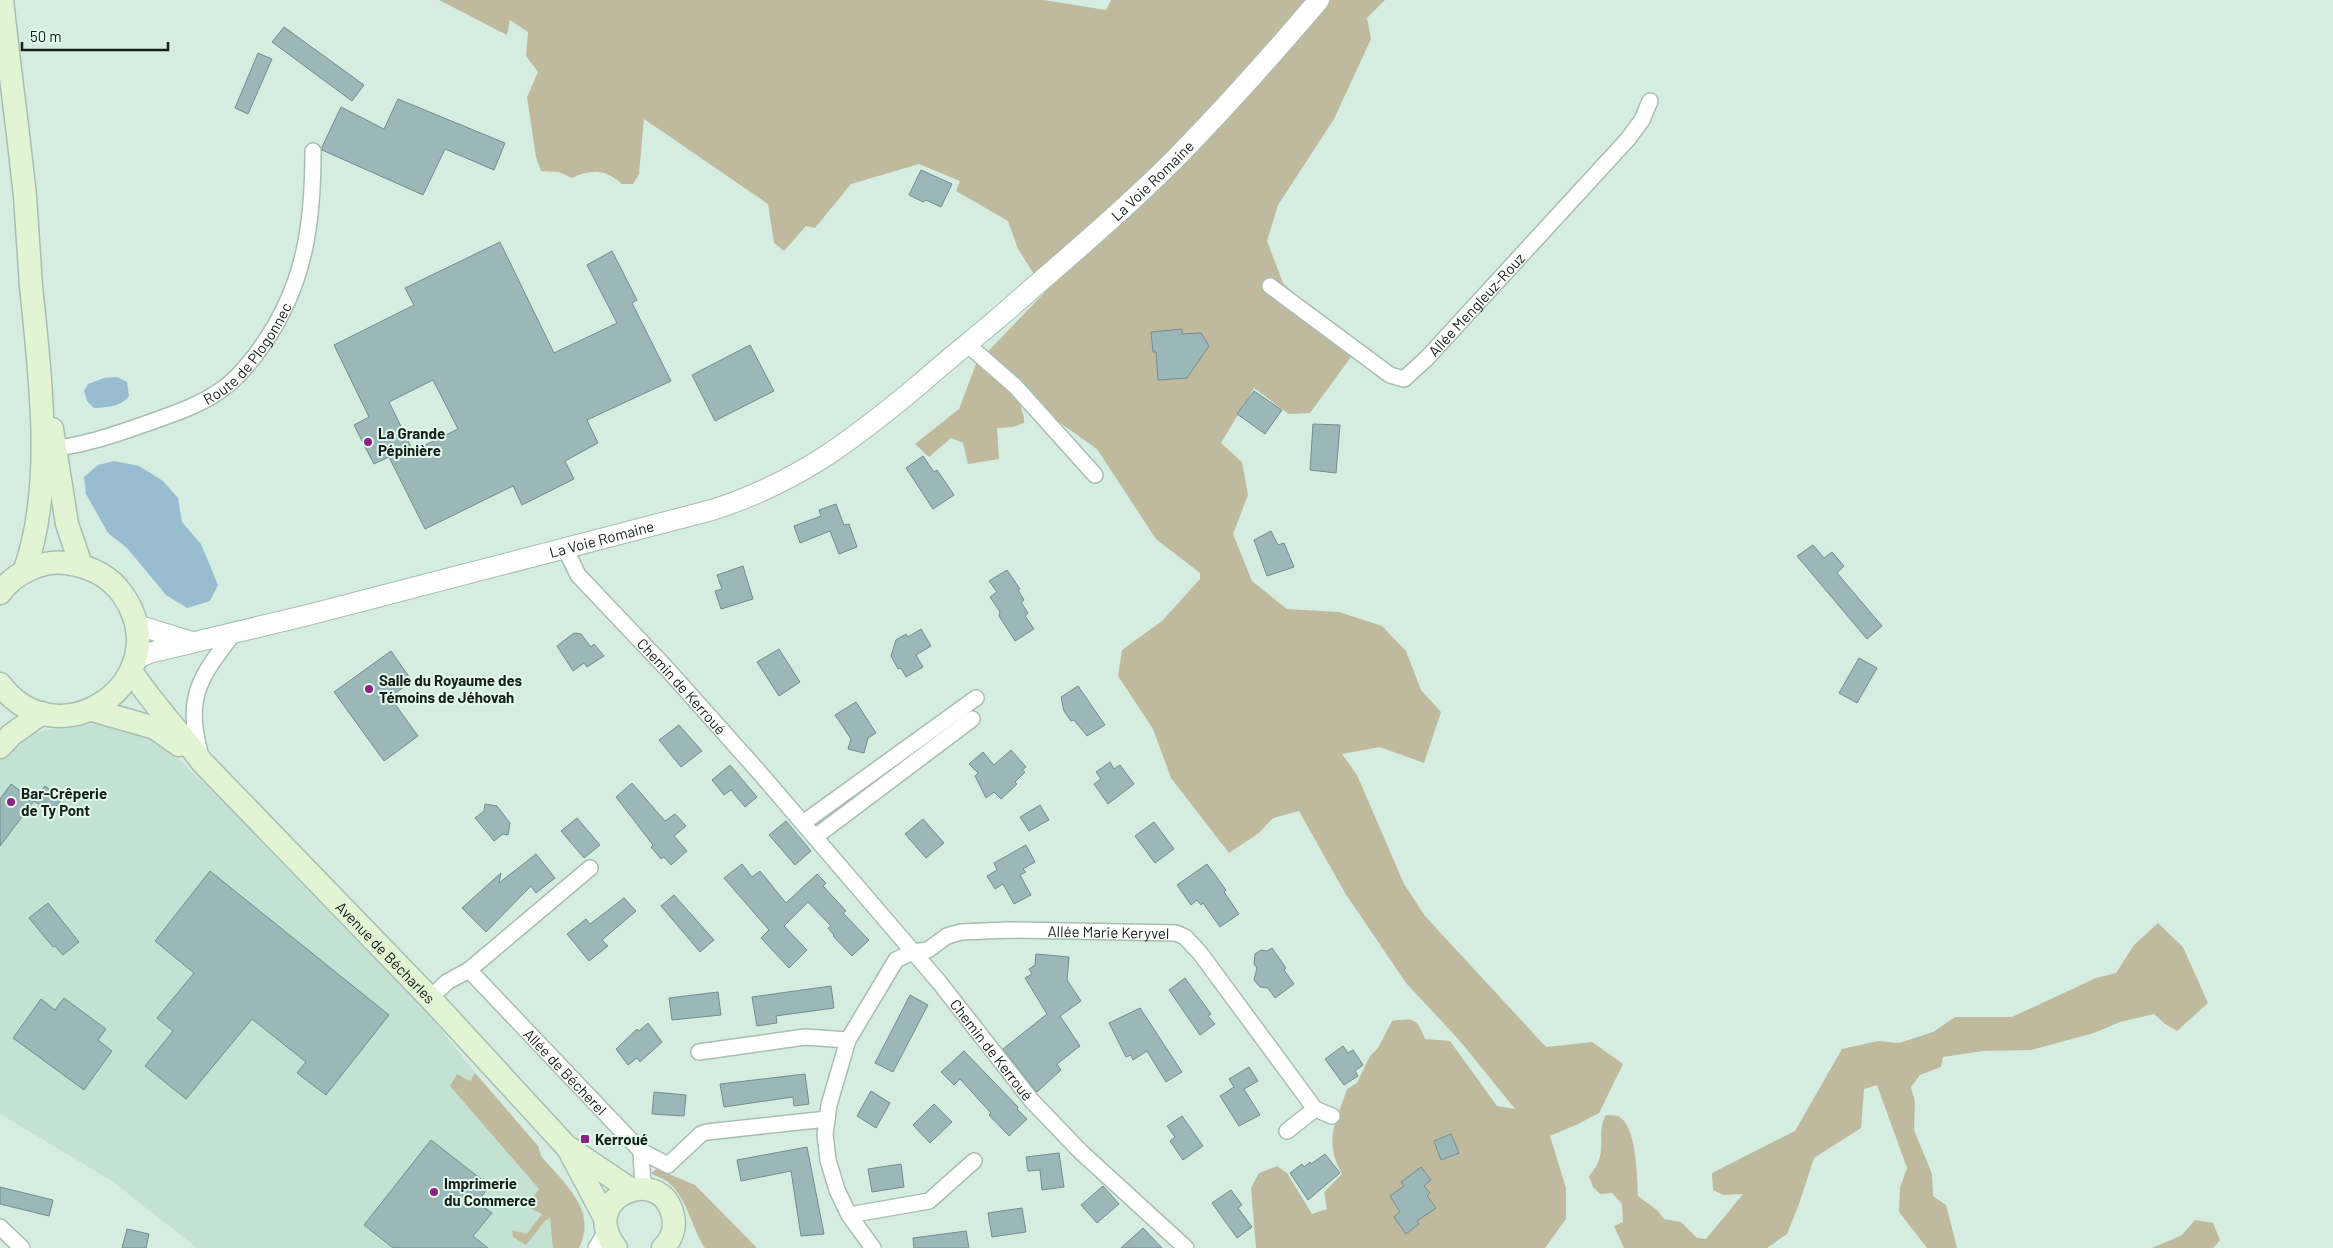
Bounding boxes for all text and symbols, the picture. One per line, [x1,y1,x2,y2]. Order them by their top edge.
scale bar [22,20,169,52]
text: 50 m [30,27,62,45]
street label: La Voie Romaine [1107,137,1197,224]
street label: Allée Mengleuz-Rouz [1424,249,1528,360]
street label: Route de Plogonnec [200,299,295,408]
place label: La Grande Pépinière [378,424,445,459]
marker: La Grande Pépinière [362,436,374,448]
street label: La Voie Romaine [547,516,656,561]
street label: Chemin de Kerroué [634,634,730,738]
place label: Salle du Royaume des Témoins de Jéhovah [379,671,522,706]
marker: Salle du Royaume des Témoins de Jéhovah [363,683,375,695]
place label: Bar-Crêperie de Ty Pont [21,784,107,819]
marker: Bar-Crêperie de Ty Pont [5,796,17,808]
street label: Avenue de Bécharles [332,897,439,1007]
street label: Allée Marie Keryvel [1047,922,1170,942]
street label: Chemin de Kerroué [947,995,1037,1104]
street label: Allée de Bécherel [520,1025,611,1118]
place label: Kerroué [595,1130,648,1148]
marker: Kerroué [579,1133,591,1145]
place label: Imprimerie du Commerce [444,1174,536,1209]
marker: Imprimerie du Commerce [428,1186,440,1198]

